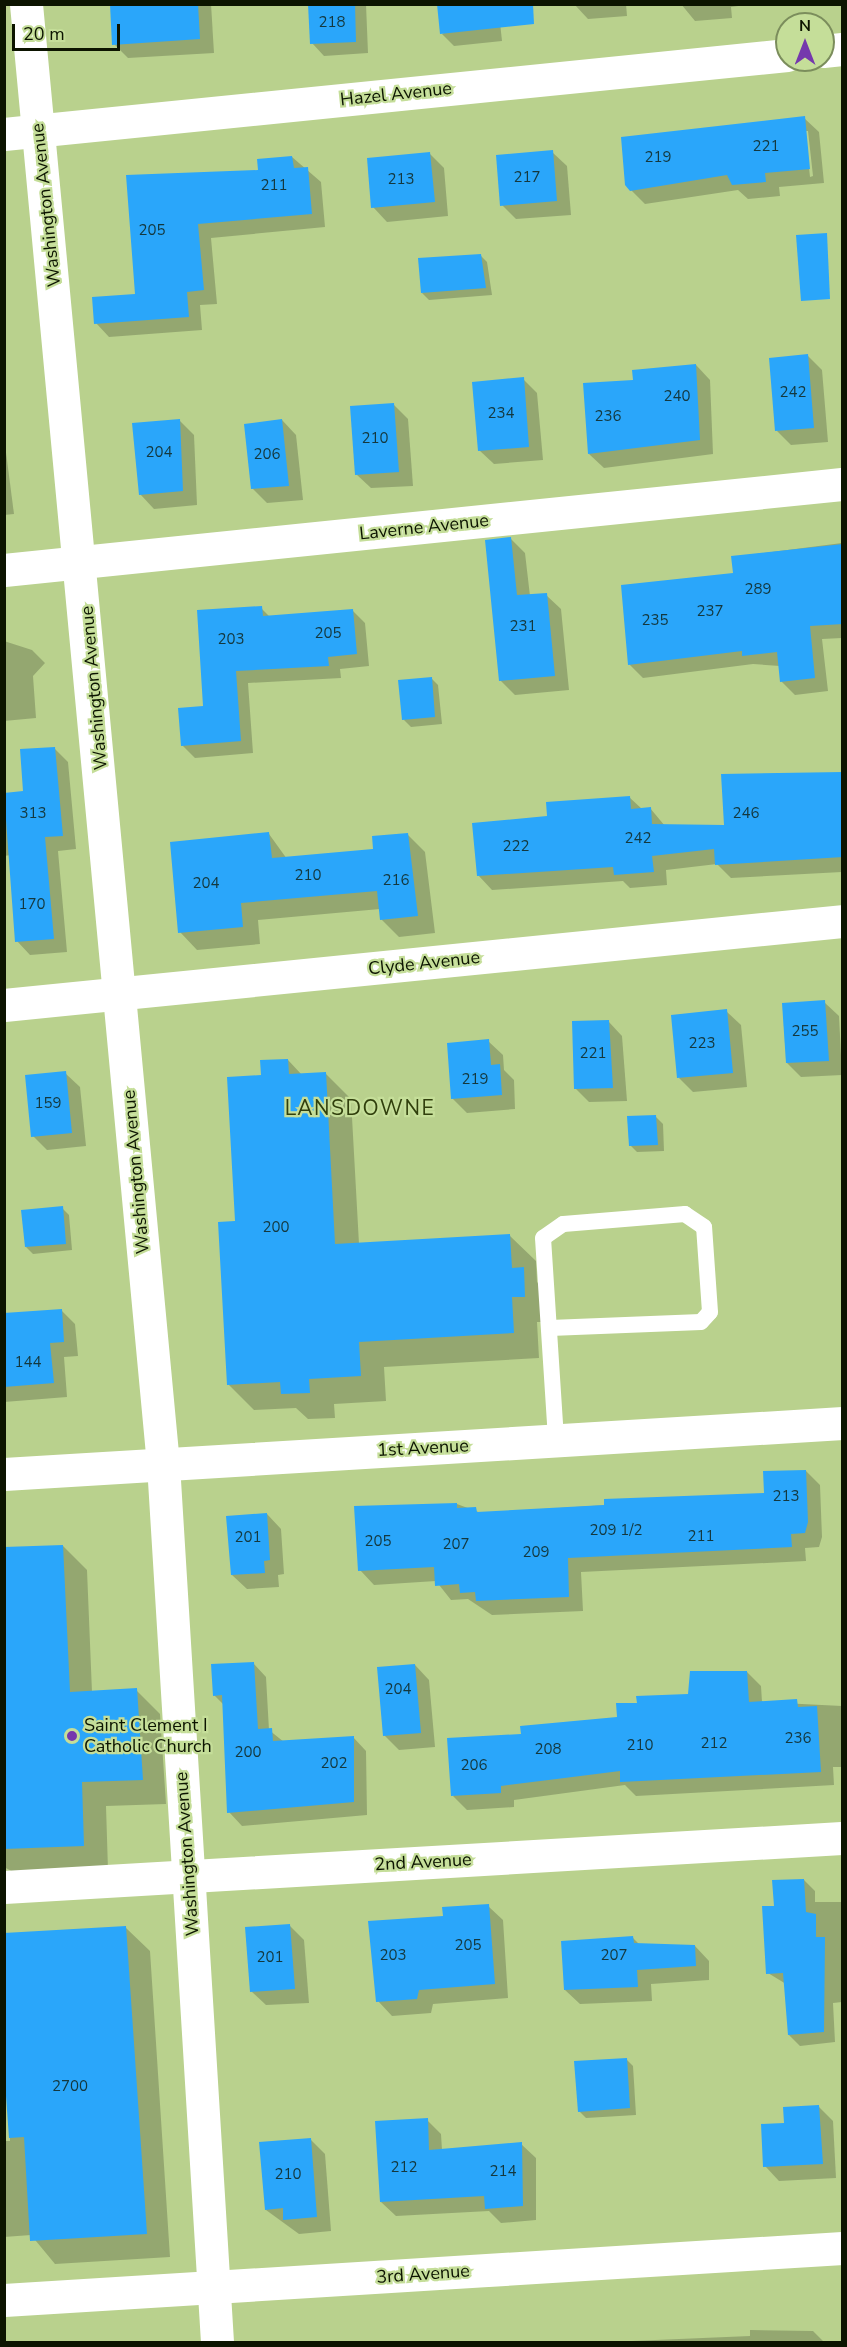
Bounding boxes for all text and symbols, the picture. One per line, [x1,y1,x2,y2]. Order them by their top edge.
scale bar [15,12,123,50]
north arrow [775,12,835,72]
house number: 218 [319,14,345,32]
text: N [799,15,811,37]
text: 20 m [23,22,65,46]
street label: Hazel Avenue [339,77,453,111]
street label: Washington Avenue [27,122,65,288]
house number: 221 [753,138,779,156]
house number: 219 [645,149,671,167]
house number: 217 [514,169,540,187]
house number: 213 [388,171,414,189]
house number: 211 [261,177,287,195]
house number: 205 [139,222,165,240]
house number: 242 [780,384,806,402]
house number: 240 [664,388,690,406]
house number: 234 [488,405,514,423]
house number: 236 [595,408,621,426]
house number: 210 [362,430,388,448]
house number: 204 [146,444,172,462]
house number: 206 [254,446,280,464]
street label: Laverne Avenue [358,509,490,545]
house number: 289 [745,581,771,599]
house number: 237 [697,603,723,621]
street label: Washington Avenue [76,605,112,771]
house number: 235 [642,612,668,630]
house number: 231 [510,618,536,636]
house number: 205 [315,625,341,643]
house number: 203 [218,631,244,649]
house number: 313 [20,805,46,823]
house number: 246 [733,805,759,823]
house number: 242 [625,830,651,848]
house number: 222 [503,838,529,856]
house number: 210 [295,867,321,885]
house number: 216 [383,872,409,890]
house number: 204 [193,875,219,893]
house number: 170 [19,896,45,914]
street label: Clyde Avenue [367,946,481,980]
house number: 255 [792,1023,818,1041]
house number: 223 [689,1035,715,1053]
house number: 221 [580,1045,606,1063]
house number: 219 [462,1071,488,1089]
street label: Washington Avenue [118,1089,154,1255]
house number: 159 [35,1095,61,1113]
district label: LANSDOWNE [285,1095,435,1121]
house number: 200 [263,1219,289,1237]
house number: 144 [15,1354,41,1372]
street label: 1st Avenue [377,1435,469,1461]
house number: 213 [773,1488,799,1506]
house number: 209 1/2 [589,1522,643,1540]
house number: 211 [688,1528,714,1546]
house number: 201 [235,1529,261,1547]
house number: 205 [365,1533,391,1551]
house number: 207 [443,1536,469,1554]
house number: 209 [523,1544,549,1562]
house number: 204 [385,1681,411,1699]
place label: Saint Clement I Catholic Church [84,1715,212,1758]
marker: Saint Clement I Catholic Church [65,1729,79,1743]
house number: 236 [785,1730,811,1748]
house number: 212 [701,1735,727,1753]
house number: 210 [627,1737,653,1755]
house number: 208 [535,1741,561,1759]
house number: 200 [235,1744,261,1762]
house number: 202 [321,1755,347,1773]
house number: 206 [461,1757,487,1775]
street label: Washington Avenue [170,1771,204,1937]
street label: 2nd Avenue [374,1849,472,1875]
house number: 205 [455,1937,481,1955]
house number: 203 [380,1947,406,1965]
house number: 207 [601,1947,627,1965]
house number: 201 [257,1949,283,1967]
house number: 2700 [52,2078,88,2096]
house number: 212 [391,2159,417,2177]
house number: 214 [490,2163,516,2181]
house number: 210 [275,2166,301,2184]
street label: 3rd Avenue [376,2260,470,2288]

